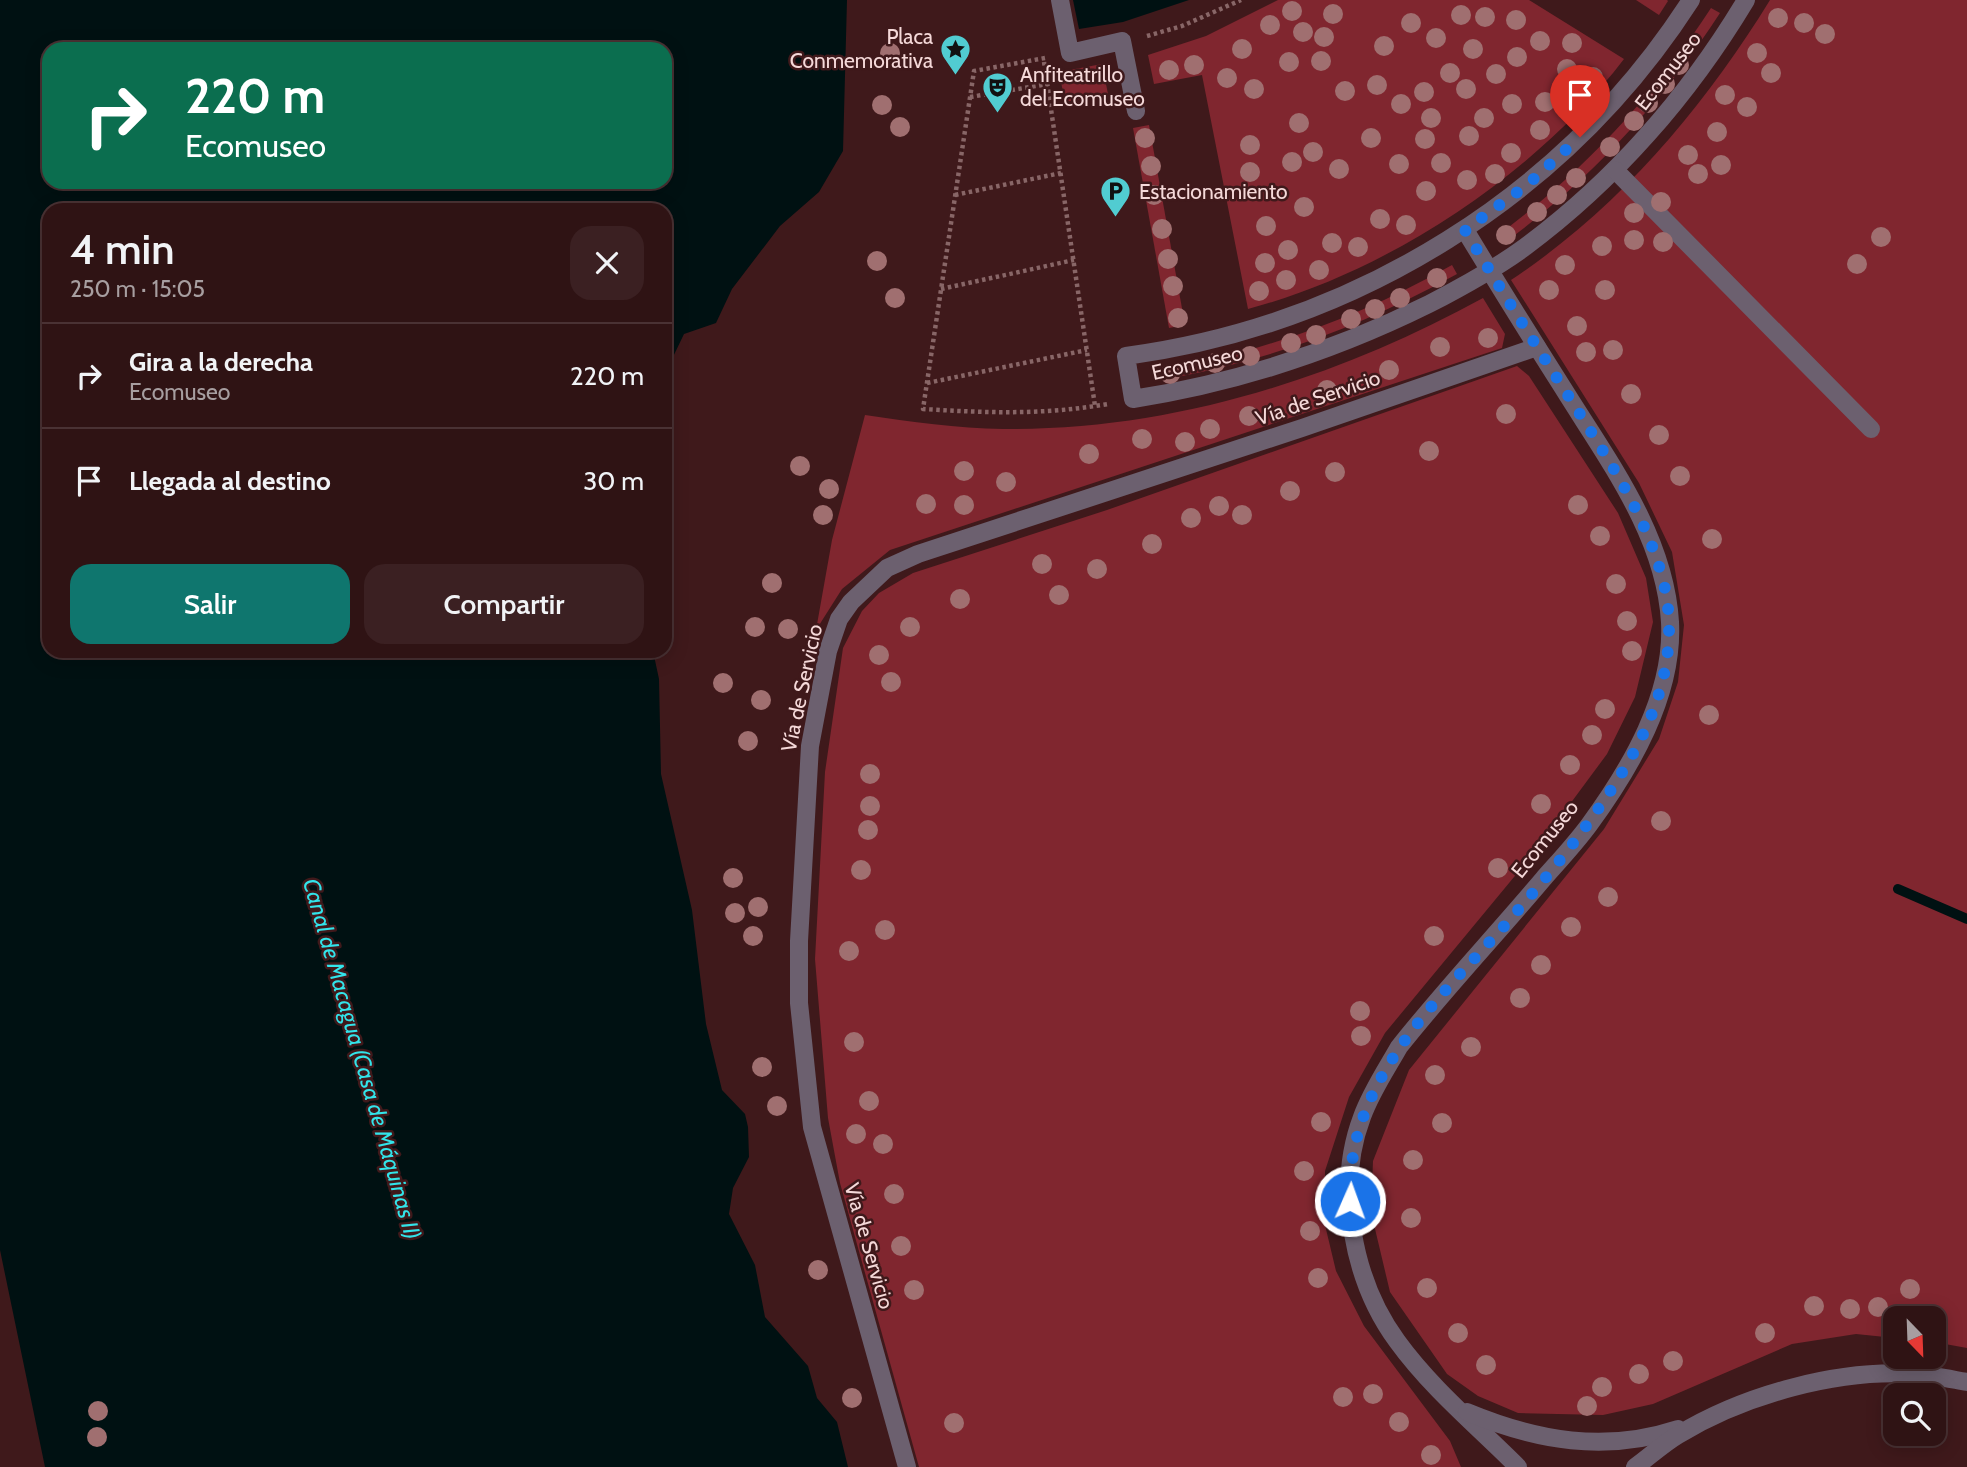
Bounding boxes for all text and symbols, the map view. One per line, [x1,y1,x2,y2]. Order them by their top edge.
place label: Placa Conmemorativa [790,24,933,73]
street label: Ecomuseo [1629,26,1706,115]
place icon: Placa Conmemorativa [939,32,973,76]
place label: Anfiteatrillo del Ecomuseo [1020,62,1145,111]
pin [1550,65,1610,137]
text: 220 m [185,66,325,125]
icon: right [70,70,161,161]
theatre icon: Anfiteatrillo del Ecomuseo [980,70,1014,114]
icon: arrive [1561,76,1599,114]
text: Ecomuseo [185,126,326,165]
parking icon: Estacionamiento [1099,175,1133,219]
place label: Estacionamiento [1139,179,1287,204]
text: 4 min [70,223,174,275]
button: close [570,226,644,300]
text: 250 m · 15:05 [70,275,205,303]
street label: Ecomuseo [1149,340,1245,385]
text: Gira a la derecha [129,346,313,378]
icon: right [70,357,108,395]
text: 220 m [570,360,644,392]
street label: Vía de Servicio [1252,365,1383,431]
text: Ecomuseo [129,378,230,406]
icon: arrive [70,462,108,500]
text: Llegada al destino [129,465,331,497]
text: 30 m [583,465,644,497]
button: Salir [70,564,350,644]
button: Compartir [364,564,644,644]
street label: Vía de Servicio [776,622,827,754]
street label: Ecomuseo [1506,795,1583,883]
water label: Canal de Macagua (Casa de Máquinas II) [297,875,427,1243]
position arrow [1313,1164,1387,1238]
street label: Vía de Servicio [840,1180,899,1312]
north arrow [1883,1306,1946,1368]
map controls [1883,1306,1946,1446]
button: search [1883,1383,1946,1446]

